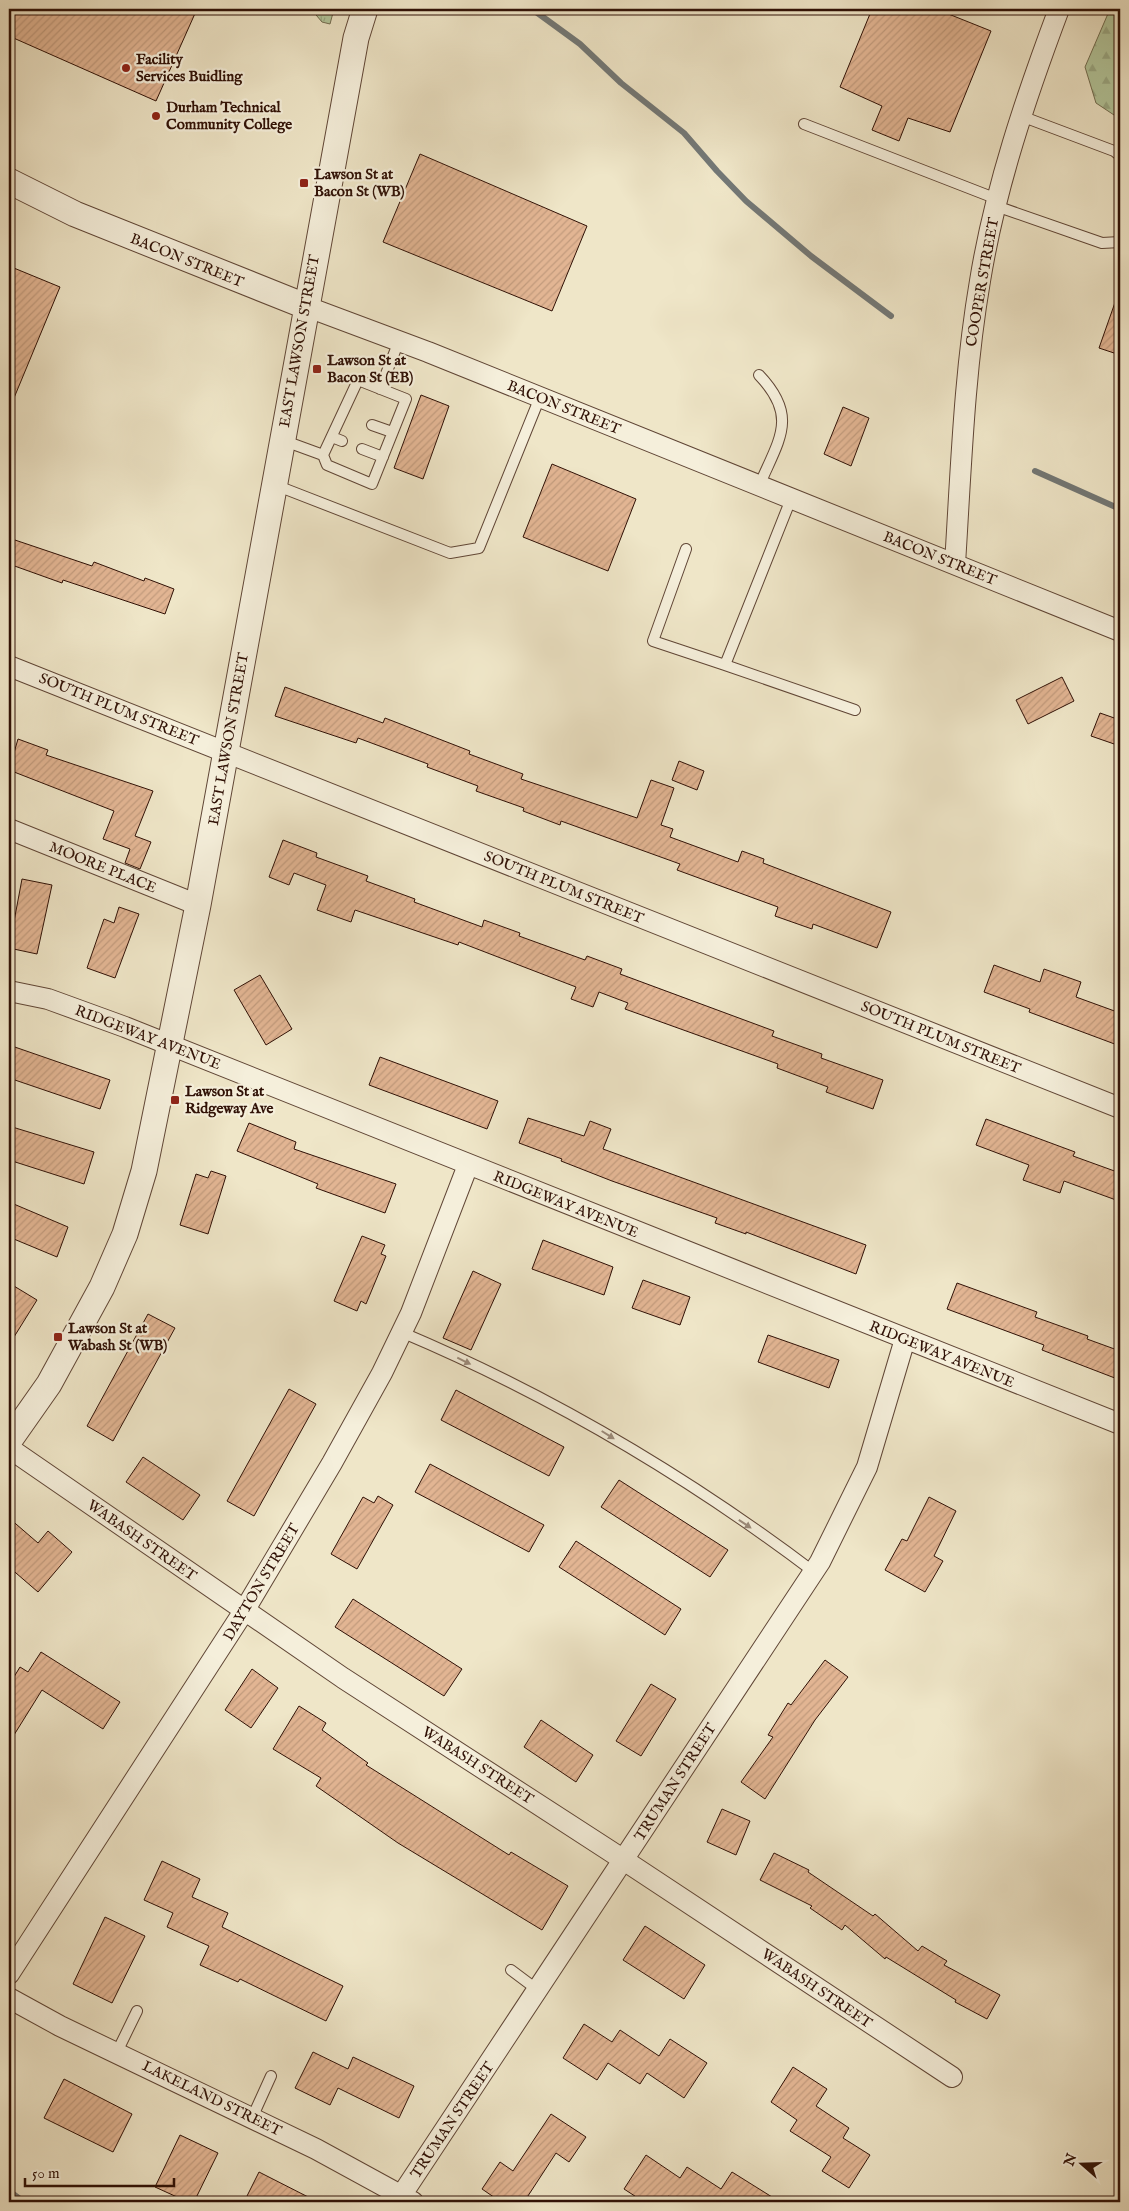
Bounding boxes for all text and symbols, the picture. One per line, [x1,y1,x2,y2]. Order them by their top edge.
place label: Facility Services Buidling [136,50,243,86]
marker: Facility Services Buidling [120,62,132,74]
place label: Durham Technical Community College [166,98,292,134]
marker: Durham Technical Community College [150,110,162,122]
place label: Lawson St at Bacon St (WB) [314,165,405,201]
marker: Lawson St at Bacon St (WB) [298,177,310,189]
street label: COOPER STREET [962,216,1003,348]
street label: BACON STREET [127,229,246,292]
street label: EAST LAWSON STREET [275,253,324,429]
place label: Lawson St at Bacon St (EB) [327,351,414,387]
marker: Lawson St at Bacon St (EB) [311,363,323,375]
street label: BACON STREET [504,376,623,439]
street label: BACON STREET [880,527,999,590]
street label: EAST LAWSON STREET [204,651,253,827]
street label: SOUTH PLUM STREET [36,669,202,750]
street label: MOORE PLACE [46,837,159,898]
street label: SOUTH PLUM STREET [481,847,647,928]
street label: SOUTH PLUM STREET [858,997,1024,1078]
street label: RIDGEWAY AVENUE [72,1001,223,1074]
place label: Lawson St at Ridgeway Ave [185,1082,274,1118]
marker: Lawson St at Ridgeway Ave [169,1094,181,1106]
street label: RIDGEWAY AVENUE [490,1167,641,1242]
street label: RIDGEWAY AVENUE [866,1317,1017,1392]
place label: Lawson St at Wabash St (WB) [67,1319,168,1355]
marker: Lawson St at Wabash St (WB) [52,1331,64,1343]
one-way arrow [457,1358,471,1366]
one-way arrow [602,1431,615,1440]
street label: WABASH STREET [83,1496,200,1585]
one-way arrow [738,1519,752,1529]
street label: DAYTON STREET [219,1520,304,1644]
street label: TRUMAN STREET [630,1720,721,1845]
street label: WABASH STREET [418,1722,537,1809]
street label: WABASH STREET [758,1944,876,2032]
street label: LAKELAND STREET [139,2056,285,2141]
street label: TRUMAN STREET [406,2058,499,2182]
north arrow [1056,2138,1106,2188]
text: N [1060,2151,1081,2170]
scale bar [25,2156,174,2188]
text: 50 m [32,2164,60,2183]

